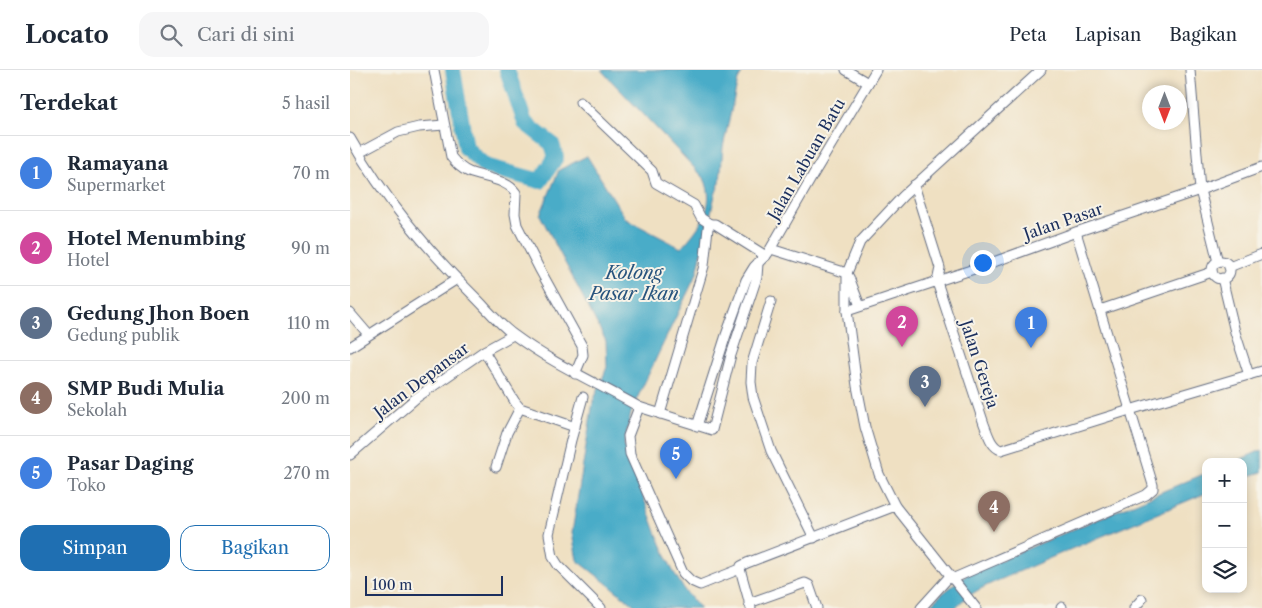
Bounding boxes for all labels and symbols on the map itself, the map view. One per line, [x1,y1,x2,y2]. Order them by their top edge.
north arrow [1142,85,1187,130]
street label: Jalan Labuan Batu [761,94,849,226]
street label: Jalan Pasar [1018,198,1105,245]
your location [970,250,996,276]
water label: Kolong Pasar Ikan [587,262,679,305]
pin: 2 [886,306,918,347]
pin: 1 [1015,307,1047,348]
street label: Jalan Gereja [955,314,1004,411]
street label: Jalan Depansar [367,338,473,424]
pin: 3 [909,366,941,407]
pin: 5 [660,438,692,479]
pin: 4 [978,491,1010,532]
scale bar [365,573,502,596]

